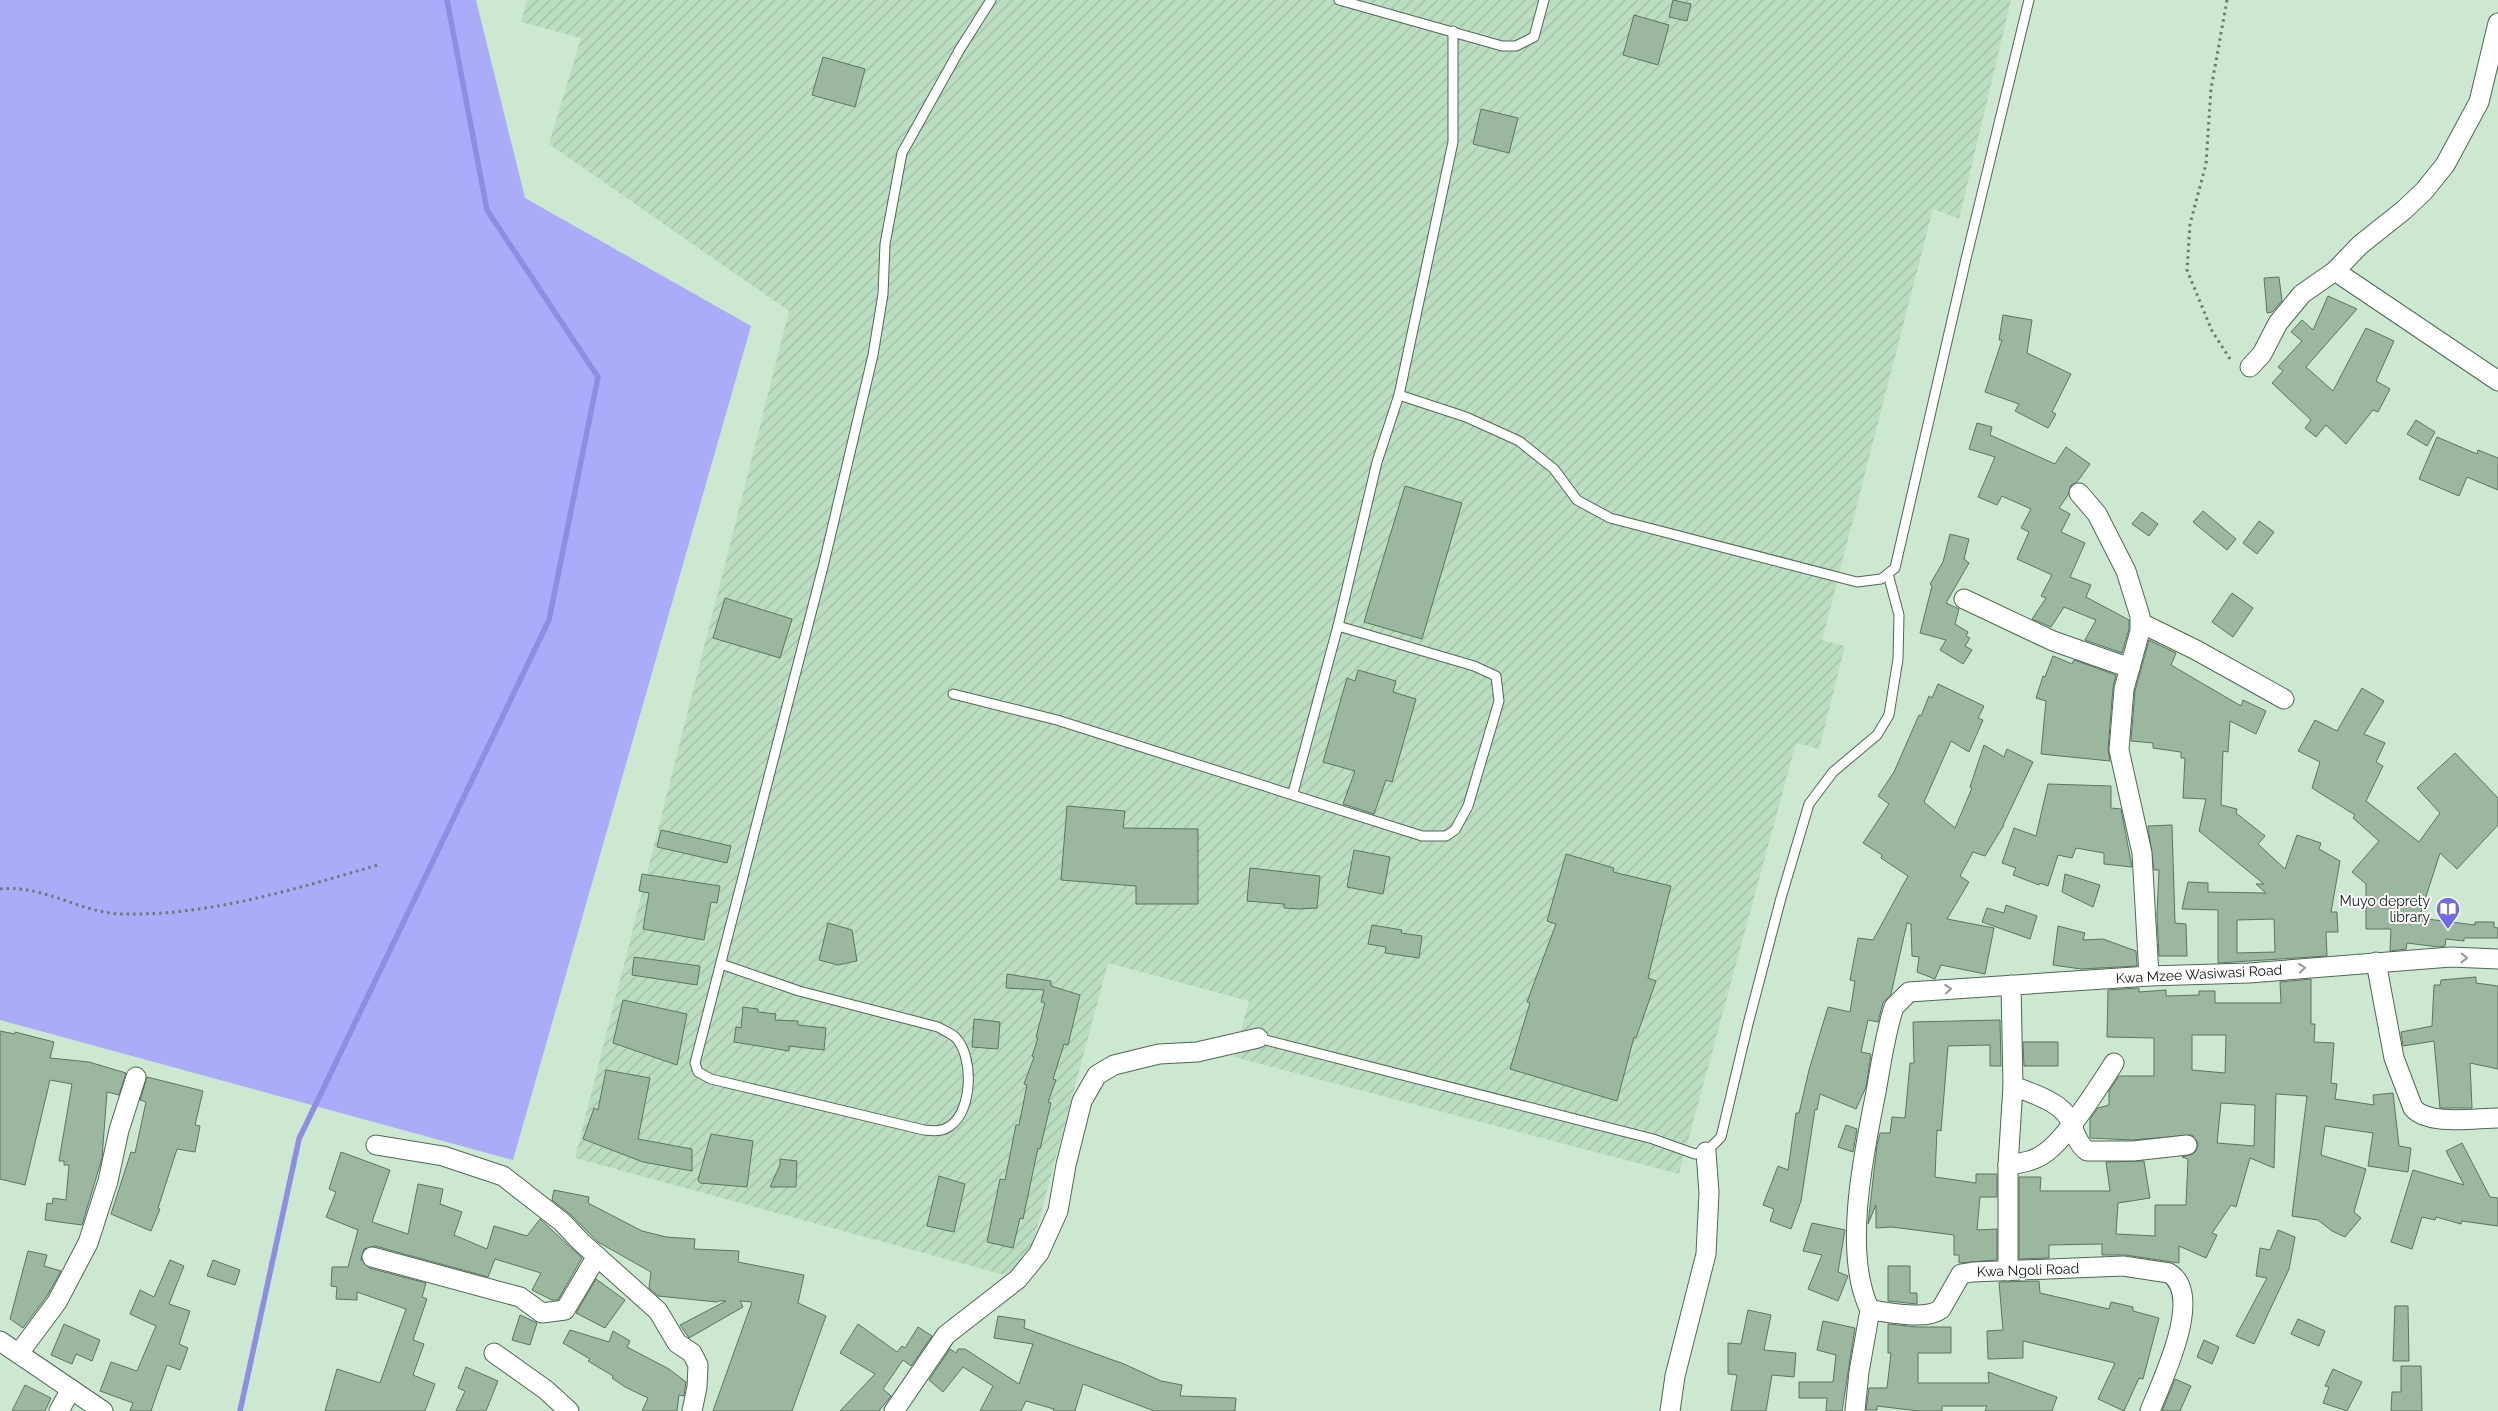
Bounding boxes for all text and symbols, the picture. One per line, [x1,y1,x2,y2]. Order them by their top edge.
place label: Muyo deprety library [2339,893,2430,925]
library icon: Muyo deprety library [2435,896,2461,930]
one-way arrow [2461,952,2469,963]
street label: Kwa Mzee Wasiwasi Road [2115,962,2283,986]
one-way arrow [2299,963,2307,974]
one-way arrow [1944,984,1952,995]
street label: Kwa Ngoli Road [1976,1260,2080,1280]

